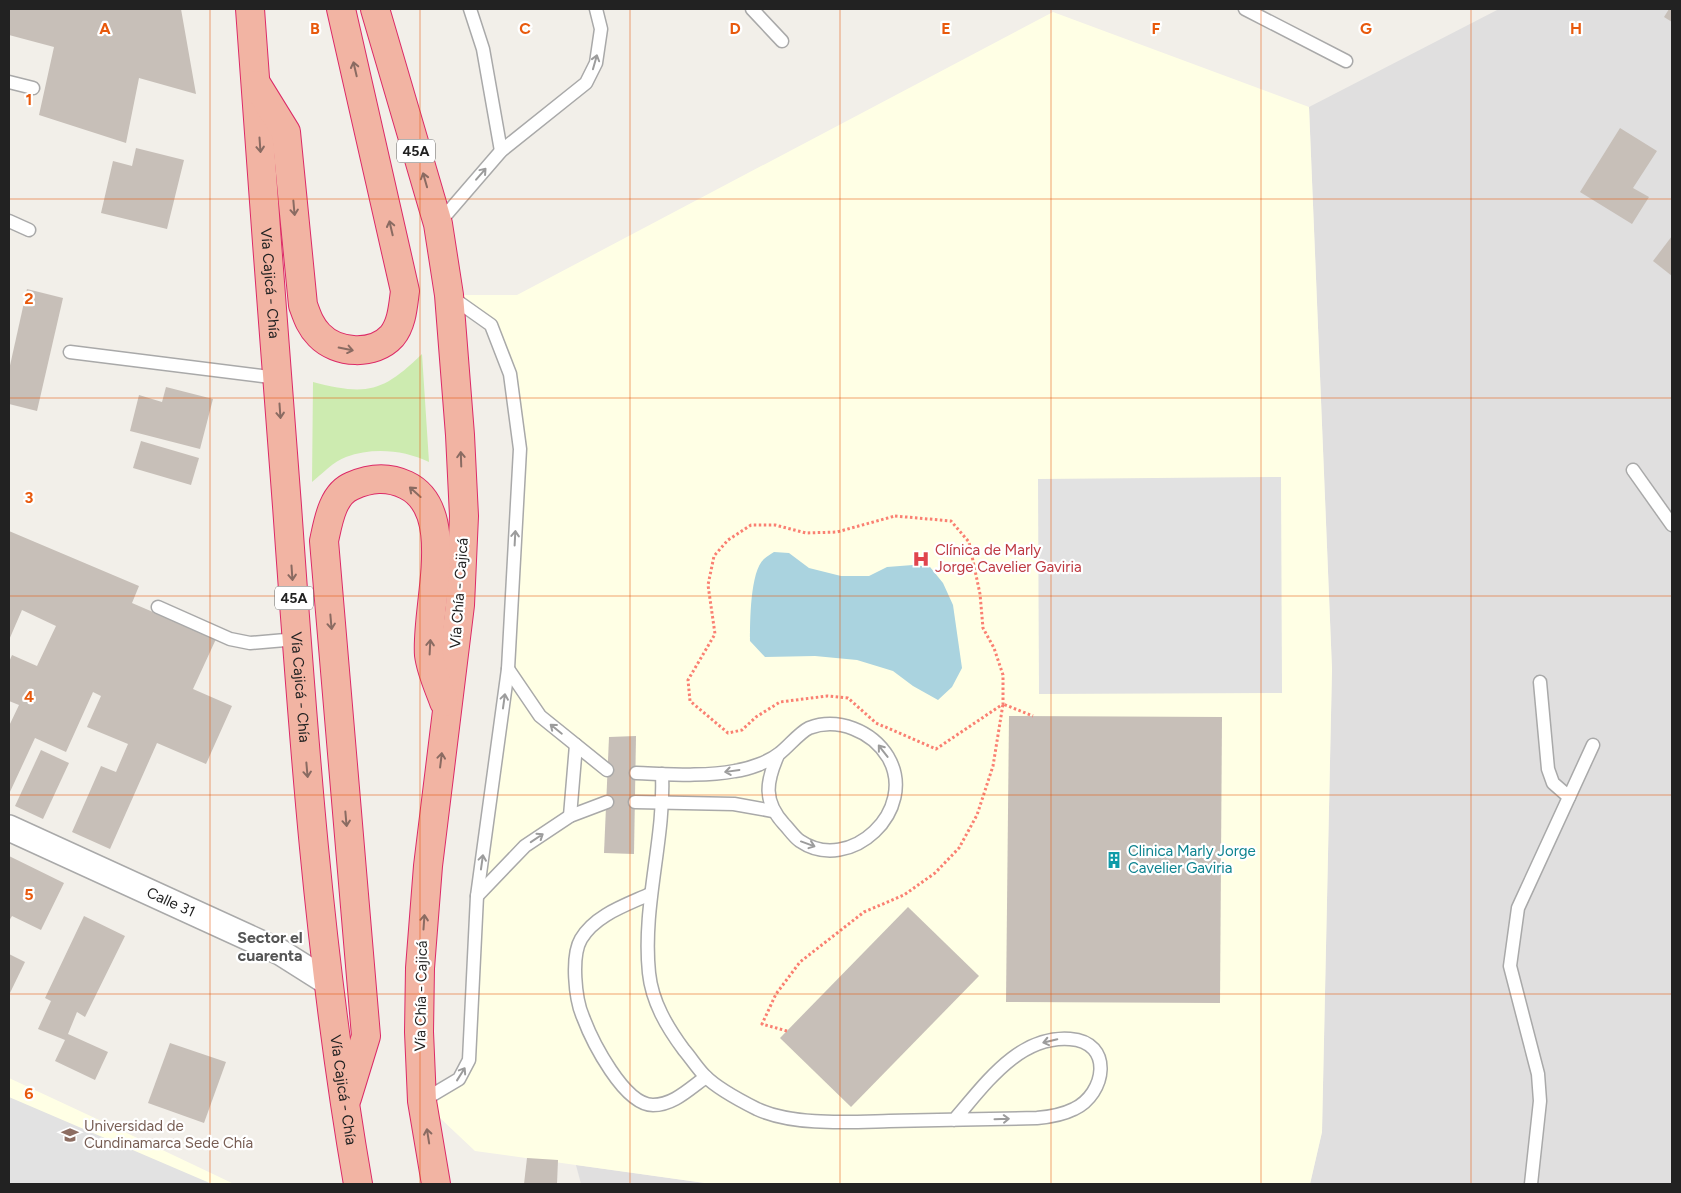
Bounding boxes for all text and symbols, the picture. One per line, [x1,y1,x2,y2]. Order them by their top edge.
text: A [99,19,111,38]
text: B [310,19,320,38]
text: C [519,19,531,38]
text: D [729,19,741,38]
text: E [941,19,951,38]
text: F [1152,19,1161,38]
text: G [1360,19,1372,38]
text: H [1570,19,1582,38]
one-way arrow [590,54,600,70]
one-way arrow [350,62,359,78]
text: 1 [26,90,32,109]
one-way arrow [255,136,264,152]
road number: 45A [397,140,435,162]
one-way arrow [476,168,487,181]
one-way arrow [419,172,429,188]
one-way arrow [289,200,298,216]
one-way arrow [386,220,395,236]
street label: Vía Cajicá - Chía [257,227,283,339]
text: 2 [24,289,34,308]
one-way arrow [337,344,353,354]
one-way arrow [276,403,285,419]
one-way arrow [457,451,466,467]
one-way arrow [409,486,422,497]
text: 3 [25,488,34,507]
one-way arrow [511,531,520,547]
street label: Vía Chía - Cajicá [446,537,472,649]
place label: Clínica de Marly Jorge Cavelier Gaviria [935,541,1082,576]
hospital icon: Clínica de Marly Jorge Cavelier Gaviria [911,549,931,569]
one-way arrow [287,565,297,581]
road number: 45A [275,586,313,610]
one-way arrow [326,614,335,630]
street label: Vía Cajicá - Chía [287,631,314,743]
one-way arrow [425,640,434,656]
text: 4 [24,687,34,706]
one-way arrow [499,693,509,709]
one-way arrow [550,723,563,734]
one-way arrow [877,745,888,758]
one-way arrow [436,753,446,769]
one-way arrow [302,762,312,778]
one-way arrow [724,766,740,776]
one-way arrow [342,811,351,827]
one-way arrow [530,833,544,843]
one-way arrow [799,840,815,849]
place label: Clinica Marly Jorge Cavelier Gaviria [1128,842,1256,877]
building icon: Clinica Marly Jorge Cavelier Gaviria [1104,850,1124,870]
one-way arrow [477,854,487,870]
street label: Calle 31 [144,883,198,921]
text: 5 [24,885,34,904]
one-way arrow [419,914,428,930]
district label: Sector el cuarenta [237,928,303,965]
street label: Vía Chía - Cajicá [411,940,431,1052]
street label: Vía Cajicá - Chía [326,1034,360,1146]
one-way arrow [1043,1037,1059,1046]
one-way arrow [456,1067,467,1081]
text: 6 [24,1084,34,1103]
one-way arrow [994,1114,1010,1124]
place label: Universidad de Cundinamarca Sede Chía [84,1117,253,1152]
school or university icon: Universidad de Cundinamarca Sede Chía [60,1125,80,1145]
one-way arrow [422,1128,432,1144]

